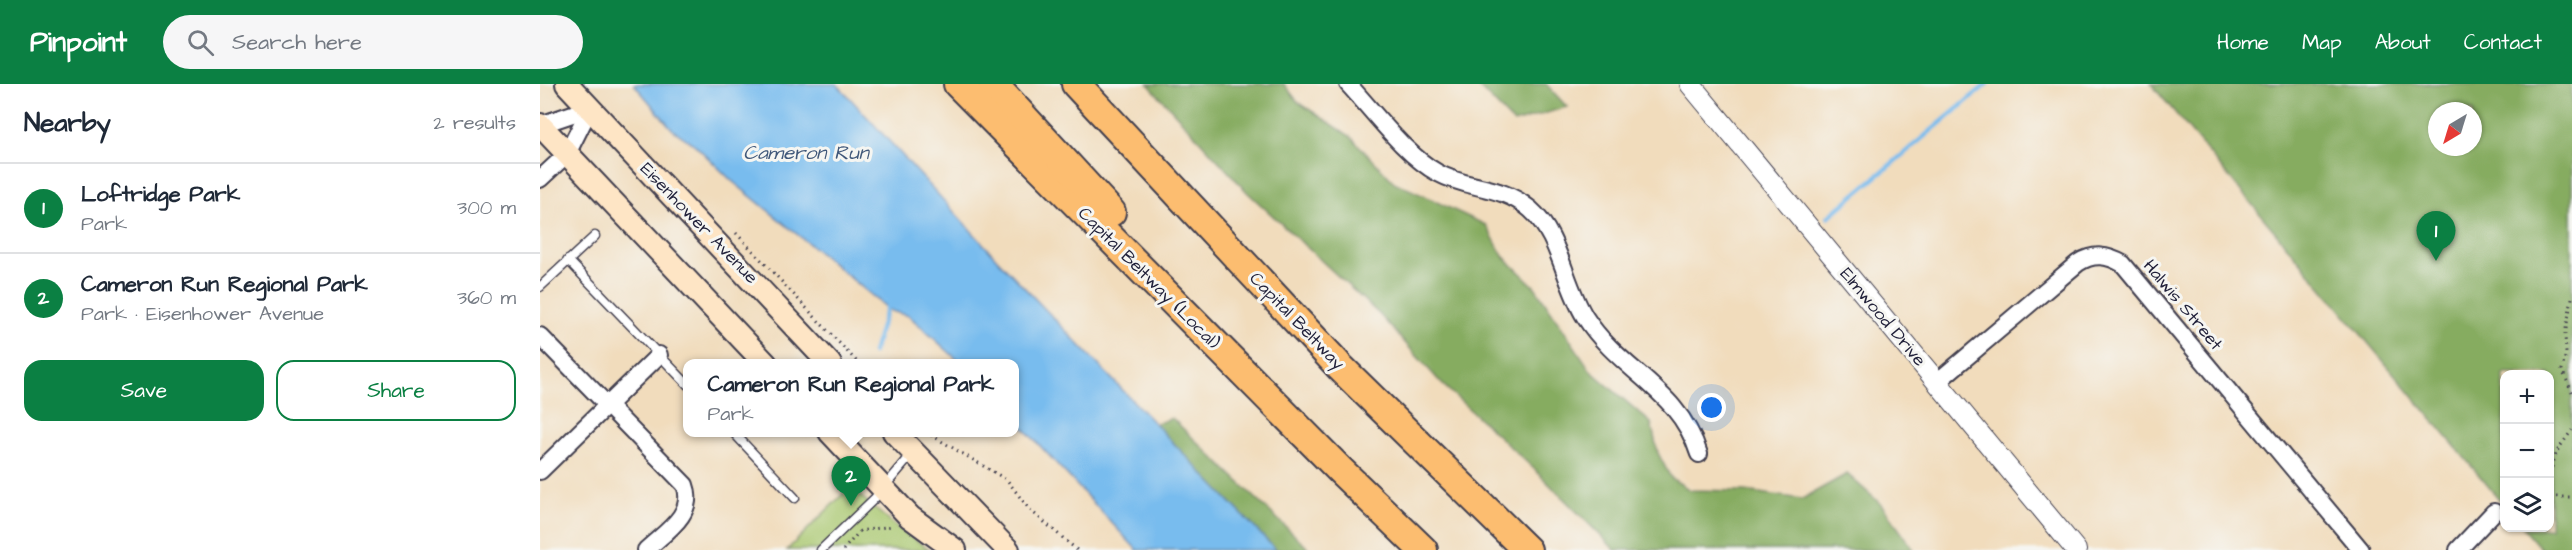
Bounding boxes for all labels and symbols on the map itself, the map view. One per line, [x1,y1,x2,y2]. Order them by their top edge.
north arrow [2428,102,2482,156]
water label: Cameron Run [743,139,871,167]
street label: Eisenhower Avenue [634,157,764,289]
street label: Capital Beltway (Local) [1071,201,1226,356]
pin: 1 [2416,212,2456,261]
street label: Halwis Street [2137,254,2229,356]
street label: Elmwood Drive [1834,262,1932,372]
street label: Capital Beltway [1243,267,1350,376]
your location [1697,393,1726,422]
pin: 2 [832,456,870,506]

